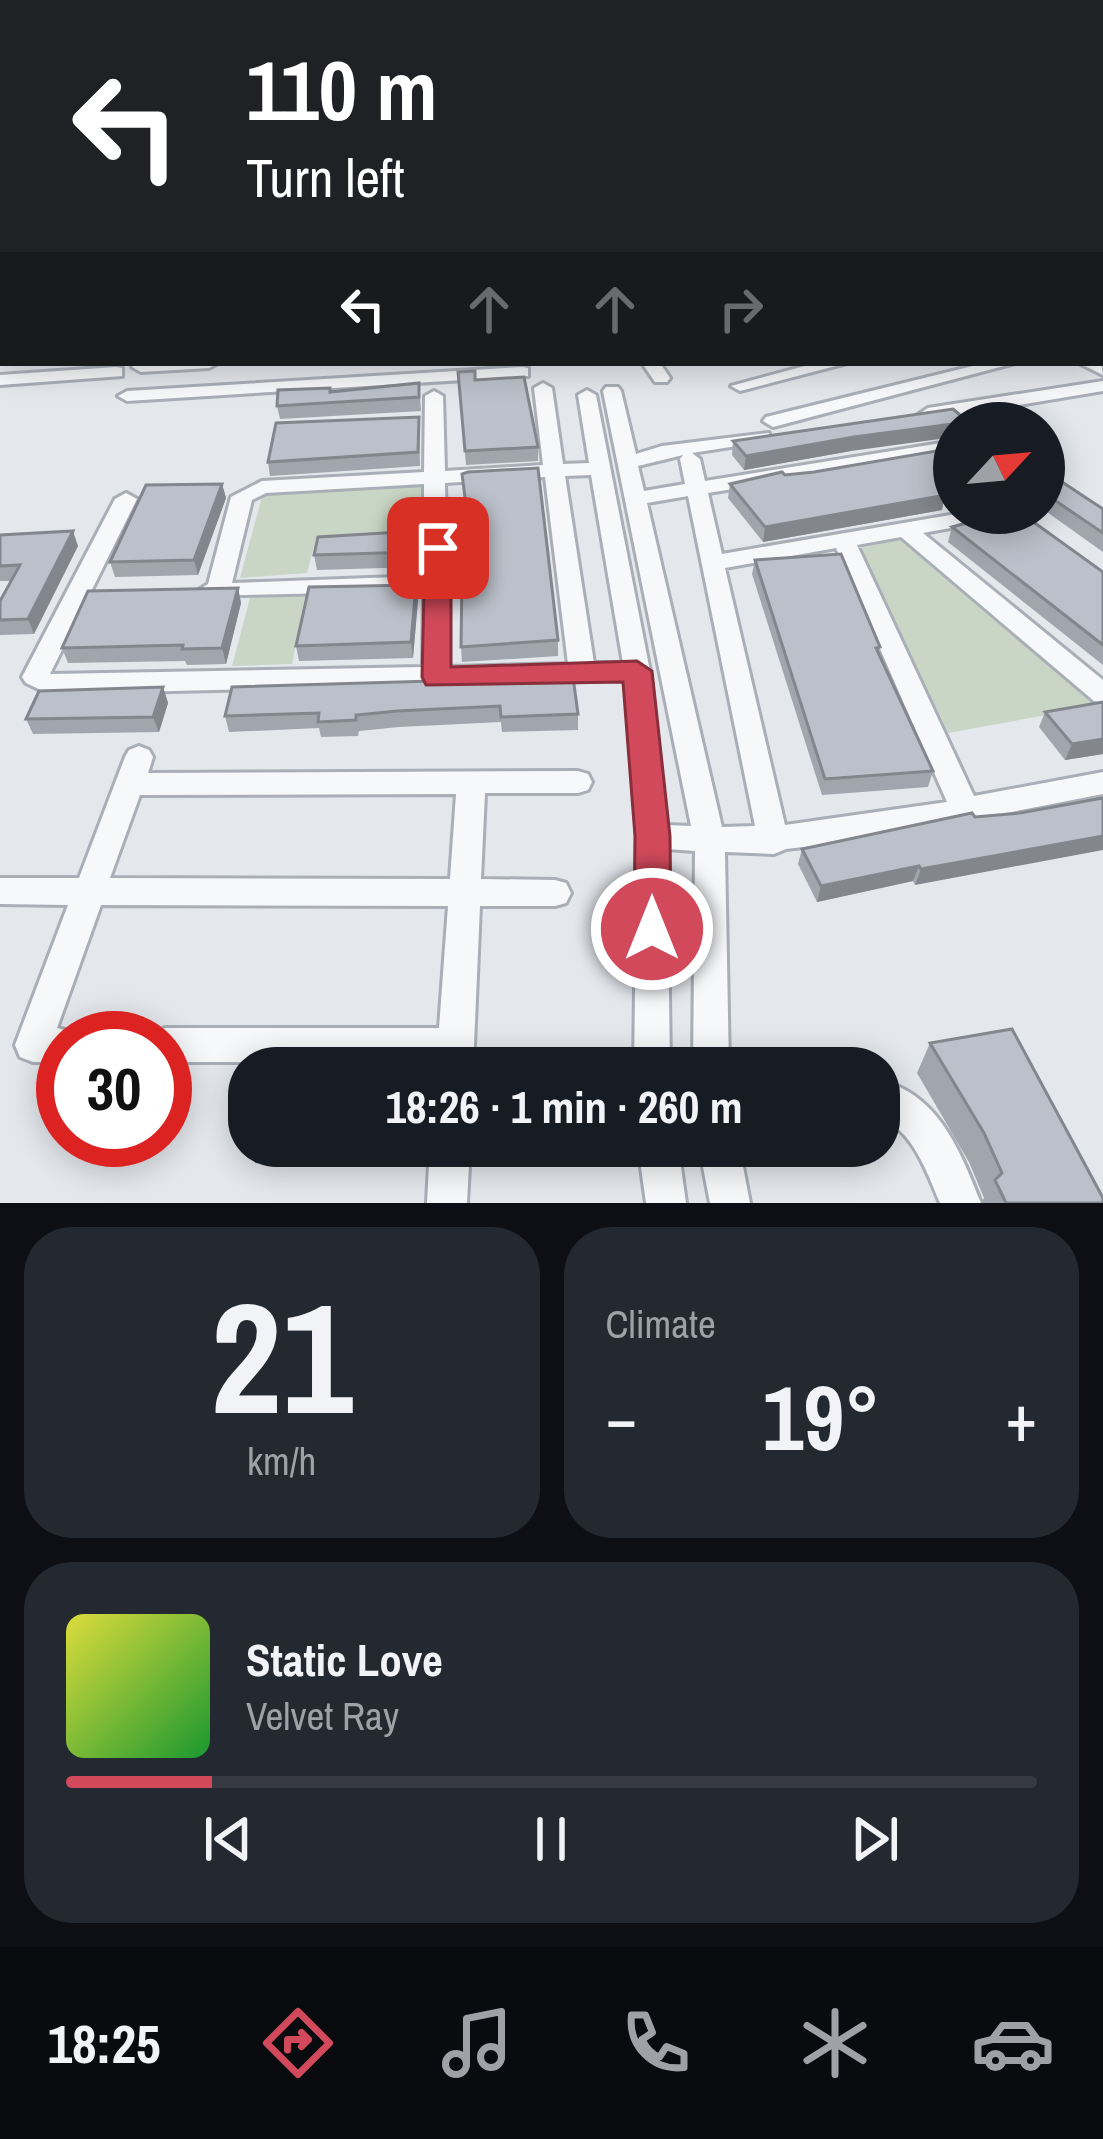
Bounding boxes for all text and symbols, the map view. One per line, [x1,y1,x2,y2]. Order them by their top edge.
text: 110 m [246,33,438,146]
icon: left [48,48,204,204]
text: Turn left [246,141,405,214]
icon: left [330,276,396,342]
icon: ahead [456,276,522,342]
icon: ahead [582,276,648,342]
icon: right [708,276,774,342]
north arrow [933,402,1065,534]
map controls [933,402,1065,534]
pin [387,497,489,599]
icon: arrive [405,515,471,581]
position arrow [589,866,715,992]
speed limit sign: 30 [36,1011,192,1167]
text: 18:26 · 1 min · 260 m [386,1076,742,1137]
text: 21 [211,1252,353,1462]
text: Climate [606,1298,716,1350]
text: 19° [762,1357,880,1478]
text: − [606,1373,637,1462]
text: + [1005,1373,1037,1462]
text: km/h [247,1435,316,1487]
text: Static Love [246,1629,443,1690]
text: Velvet Ray [246,1690,399,1742]
icon: previous [195,1806,261,1872]
icon: pause [518,1806,584,1872]
icon: next [842,1806,908,1872]
icon: directions [256,2001,340,2085]
icon: music [435,2001,519,2085]
icon: phone [614,2001,698,2085]
icon: climate [793,2001,877,2085]
icon: car [971,2001,1055,2085]
text: 18:25 [47,2007,161,2080]

